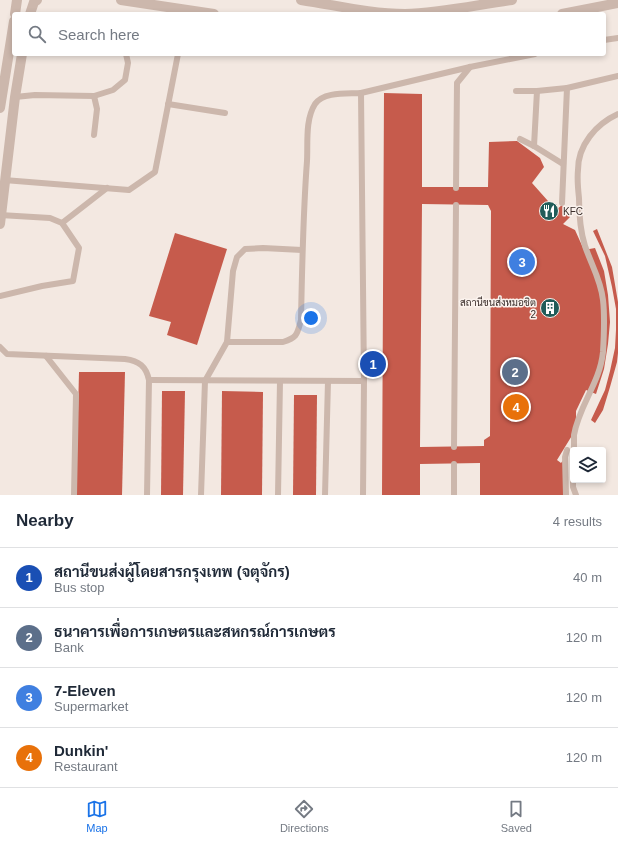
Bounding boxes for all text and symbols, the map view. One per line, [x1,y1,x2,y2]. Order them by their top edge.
search box [12,12,606,56]
icon: search [26,23,48,45]
text: Search here [58,26,140,43]
restaurant icon: KFC [538,200,560,222]
place label: KFC [563,206,583,217]
pin: 3 [509,247,535,277]
place label: สถานีขนส่งหมอชิต 2 [460,296,536,320]
building icon: สถานีขนส่งหมอชิต 2 [539,297,561,319]
your location [301,308,321,328]
pin: 1 [360,349,386,379]
pin: 2 [502,357,528,387]
pin: 4 [503,392,529,422]
map controls [570,447,606,483]
button: layers [570,447,606,483]
text: Nearby [16,511,74,530]
text: 4 results [553,514,602,529]
text: สถานีขนส่งผู้โดยสารกรุงเทพ (จตุจักร) [54,563,290,580]
text: 1 [25,570,33,585]
text: 40 m [573,570,602,585]
text: Bus stop [54,580,105,595]
text: ธนาคารเพื่อการเกษตรและสหกรณ์การเกษตร [54,623,336,640]
text: 2 [25,630,33,645]
text: 120 m [566,630,602,645]
text: Bank [54,640,84,655]
text: 7-Eleven [54,682,116,699]
text: 3 [25,690,33,705]
text: 120 m [566,690,602,705]
text: Supermarket [54,699,128,714]
text: Dunkin' [54,742,108,759]
text: 4 [25,750,33,765]
text: 120 m [566,750,602,765]
text: Restaurant [54,759,118,774]
tab: Map [86,798,108,834]
tab: Directions [280,798,329,834]
tab: Saved [501,798,532,834]

